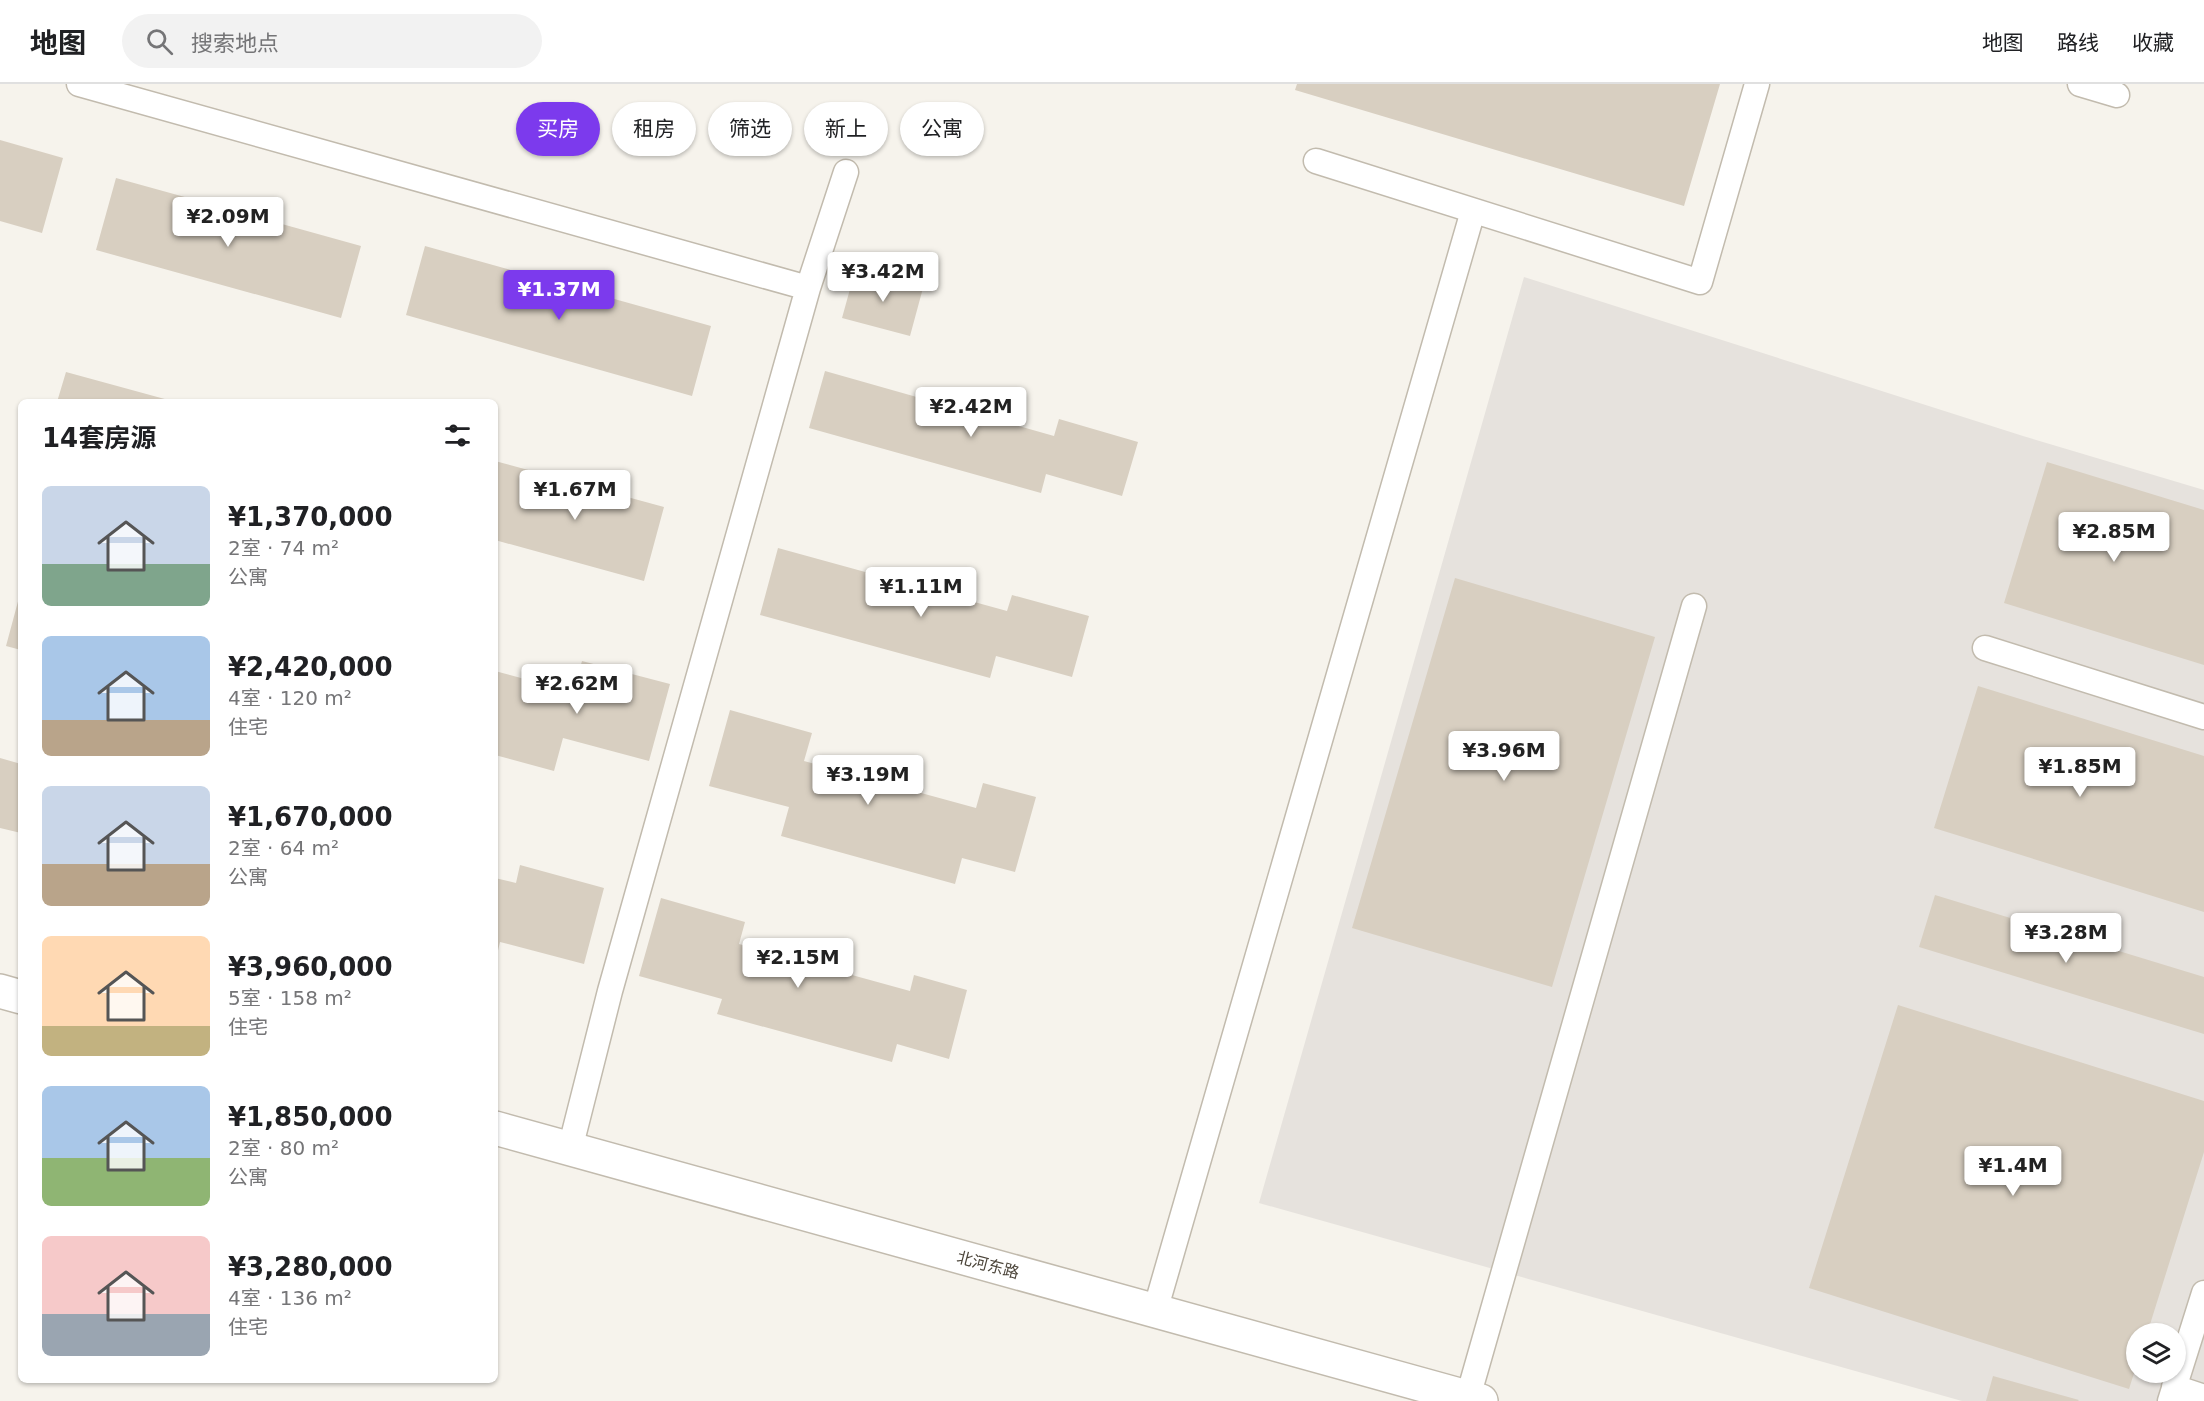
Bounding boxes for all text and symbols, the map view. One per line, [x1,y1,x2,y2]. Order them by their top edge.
search box [122,14,542,68]
icon: search [143,25,176,58]
text: 地图 [30,27,86,60]
text: 搜索地点 [191,31,279,56]
text: 地图 [1982,31,2024,55]
text: 路线 [2057,31,2099,55]
text: 收藏 [2132,31,2174,55]
chip: 买房 [516,102,600,156]
chip: 租房 [612,102,696,156]
chip: 筛选 [708,102,792,156]
chip: 新上 [804,102,888,156]
chip: 公寓 [900,102,984,156]
pin: ¥2.09M [179,197,277,248]
text: ¥2.09M [186,204,270,228]
pin: ¥3.42M [834,252,932,303]
text: ¥3.42M [841,259,925,283]
pin: ¥1.37M [510,270,608,321]
text: ¥1.37M [517,277,601,301]
pin: ¥2.42M [922,387,1020,438]
text: ¥2.42M [929,394,1013,418]
icon: filters [441,419,474,452]
text: 14套房源 [42,423,156,453]
pin: ¥1.67M [526,470,624,521]
text: ¥1.67M [533,477,617,501]
text: ¥1,370,000 [228,502,392,532]
icon: home [90,510,162,582]
pin: ¥2.85M [2065,512,2163,563]
text: ¥2.85M [2072,519,2156,543]
text: 2室 · 74 m² [228,536,339,560]
text: 公寓 [228,565,268,589]
pin: ¥1.11M [872,567,970,618]
text: ¥1.11M [879,574,963,598]
text: ¥2,420,000 [228,652,392,682]
icon: home [90,660,162,732]
pin: ¥2.62M [528,664,626,715]
text: ¥2.62M [535,671,619,695]
text: 4室 · 120 m² [228,686,352,710]
text: 住宅 [228,715,268,739]
pin: ¥3.96M [1455,731,1553,782]
text: ¥3.96M [1462,738,1546,762]
pin: ¥1.85M [2031,747,2129,798]
text: ¥1.85M [2038,754,2122,778]
pin: ¥3.19M [819,755,917,806]
text: ¥3.19M [826,762,910,786]
text: ¥1,670,000 [228,802,392,832]
icon: home [90,810,162,882]
text: 2室 · 64 m² [228,836,339,860]
text: 公寓 [228,865,268,889]
pin: ¥3.28M [2017,913,2115,964]
text: ¥3.28M [2024,920,2108,944]
pin: ¥2.15M [749,938,847,989]
text: ¥2.15M [756,945,840,969]
text: ¥3,960,000 [228,952,392,982]
icon: home [90,960,162,1032]
text: 5室 · 158 m² [228,986,352,1010]
text: 住宅 [228,1015,268,1039]
text: ¥1,850,000 [228,1102,392,1132]
icon: home [90,1110,162,1182]
text: 2室 · 80 m² [228,1136,339,1160]
pin: ¥1.4M [1971,1146,2055,1197]
text: ¥1.4M [1978,1153,2048,1177]
text: 公寓 [228,1165,268,1189]
street label: 北河东路 [955,1248,1021,1282]
text: ¥3,280,000 [228,1252,392,1282]
icon: home [90,1260,162,1332]
text: 4室 · 136 m² [228,1286,352,1310]
text: 住宅 [228,1315,268,1339]
map controls [2126,1323,2186,1383]
button: layers [2126,1323,2186,1383]

